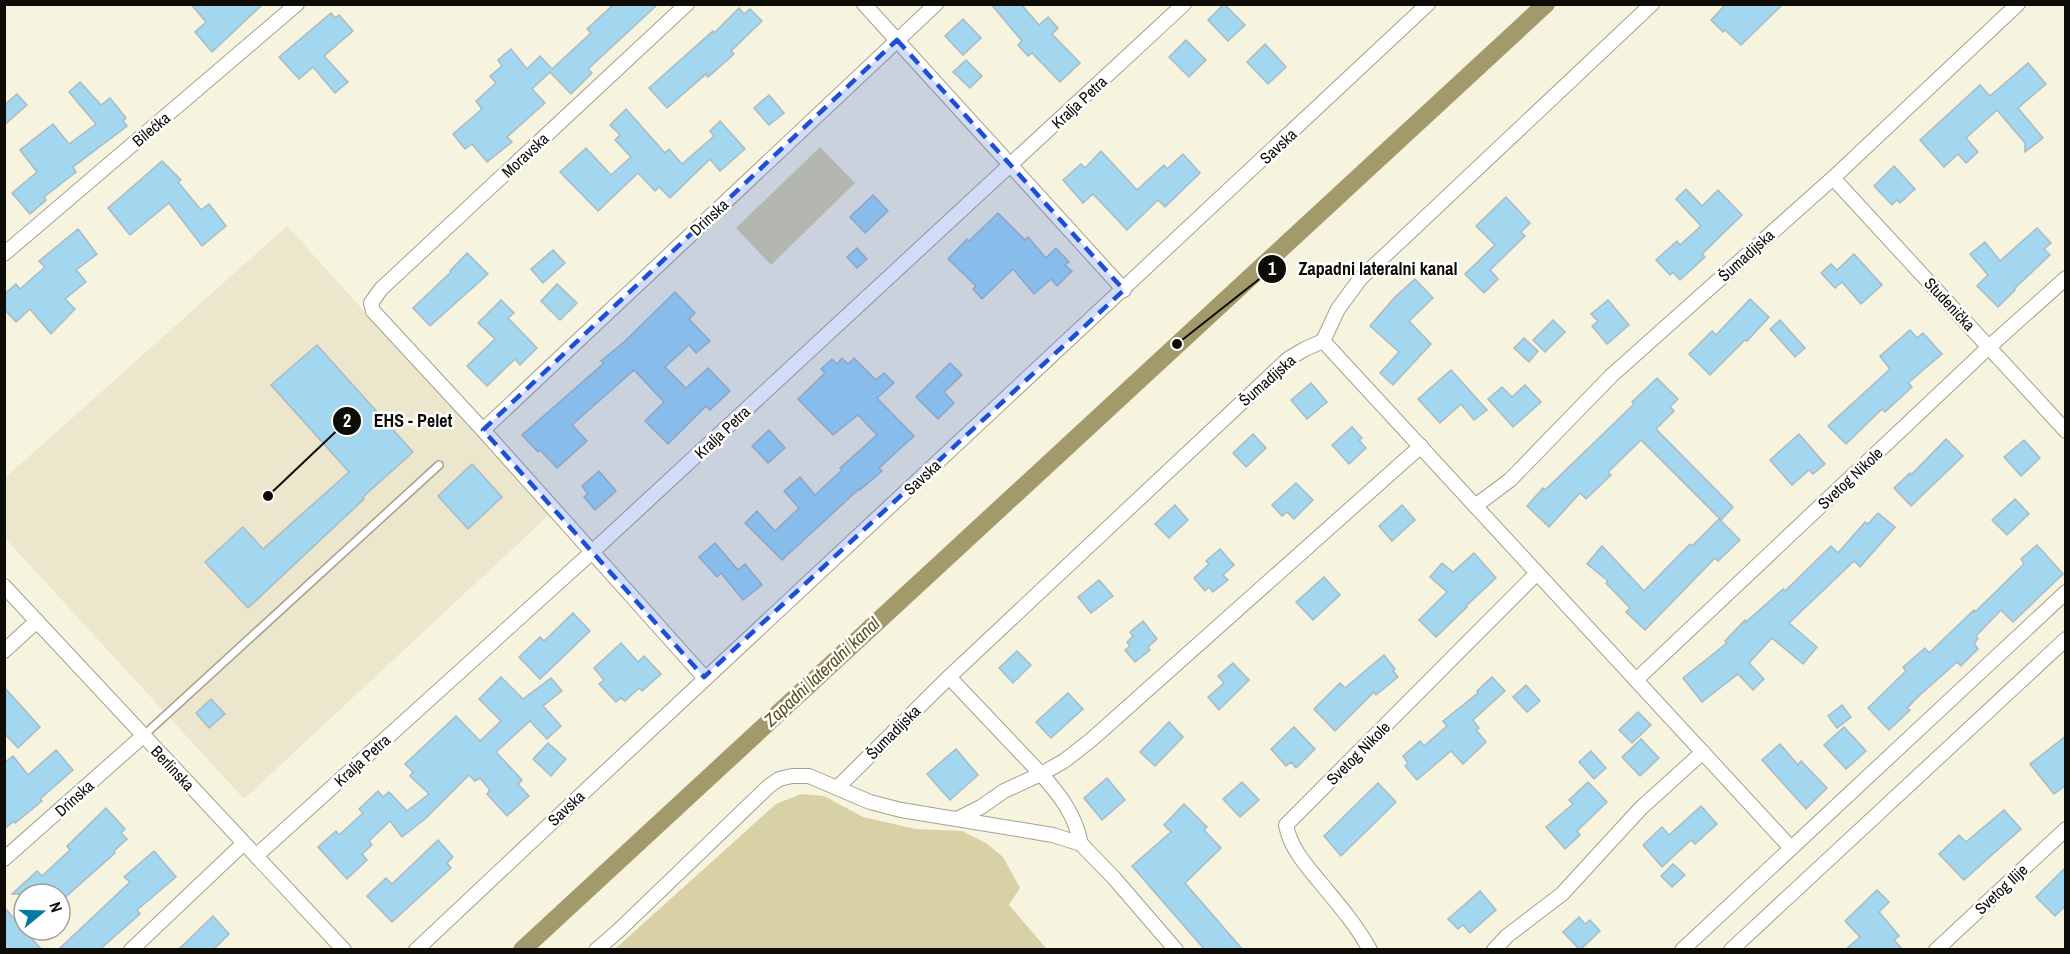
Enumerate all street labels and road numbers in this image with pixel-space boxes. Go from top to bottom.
street label: Kralja Petra [1046,70,1112,133]
street label: Bilećka [127,106,175,151]
street label: Savska [1255,123,1302,169]
street label: Moravska [497,127,554,182]
street label: Drinska [685,193,734,240]
street label: Šumadijska [1713,223,1779,286]
street label: Studenička [1920,272,1981,336]
street label: Šumadijska [1234,349,1301,411]
street label: Kralja Petra [689,400,755,463]
street label: Svetog Nikole [1813,442,1887,514]
street label: Savska [899,454,946,500]
street label: Šumadijska [861,699,926,764]
street label: Svetog Nikole [1321,716,1395,790]
street label: Kralja Petra [329,728,395,791]
street label: Berlinska [146,740,200,796]
street label: Drinska [50,774,99,821]
street label: Savska [543,785,590,831]
street label: Svetog Ilije [1970,859,2032,919]

